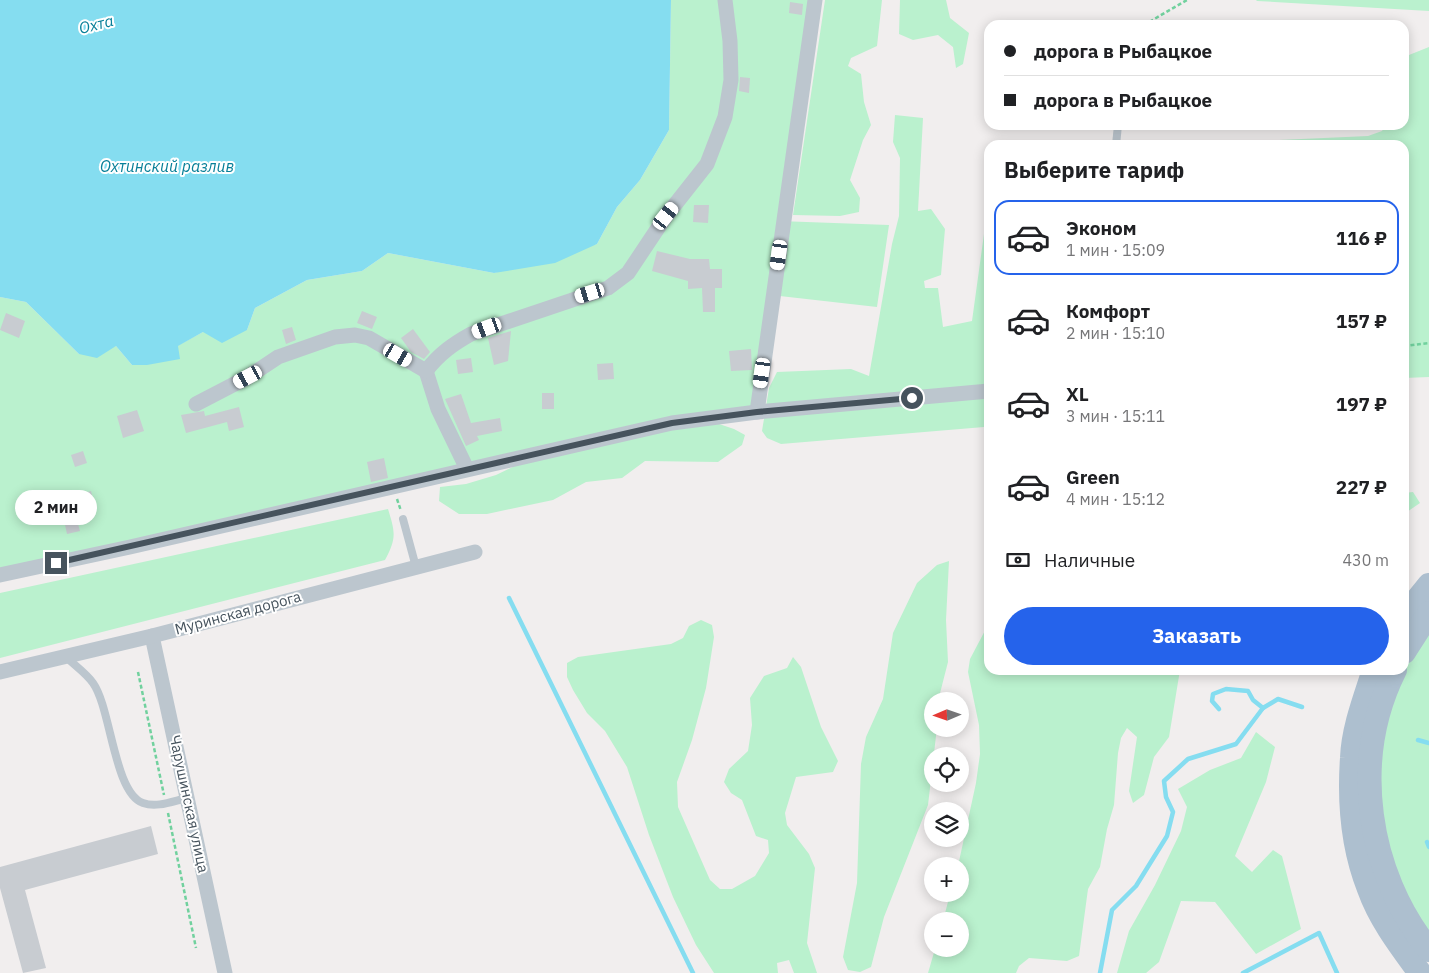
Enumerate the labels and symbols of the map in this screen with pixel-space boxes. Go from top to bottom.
water label: Охта [77,10,115,38]
water label: Охтинский разлив [100,156,234,176]
car [650,200,681,232]
car [769,239,788,271]
car [573,281,606,305]
car [470,316,503,340]
car [381,341,414,369]
car [752,357,771,389]
car [231,363,264,391]
route start [901,387,923,409]
callout: 2 мин [15,490,97,526]
route end [45,552,67,574]
street label: Муринская дорога [173,587,303,639]
north arrow [924,692,969,738]
street label: Чарушинская улица [166,733,213,874]

